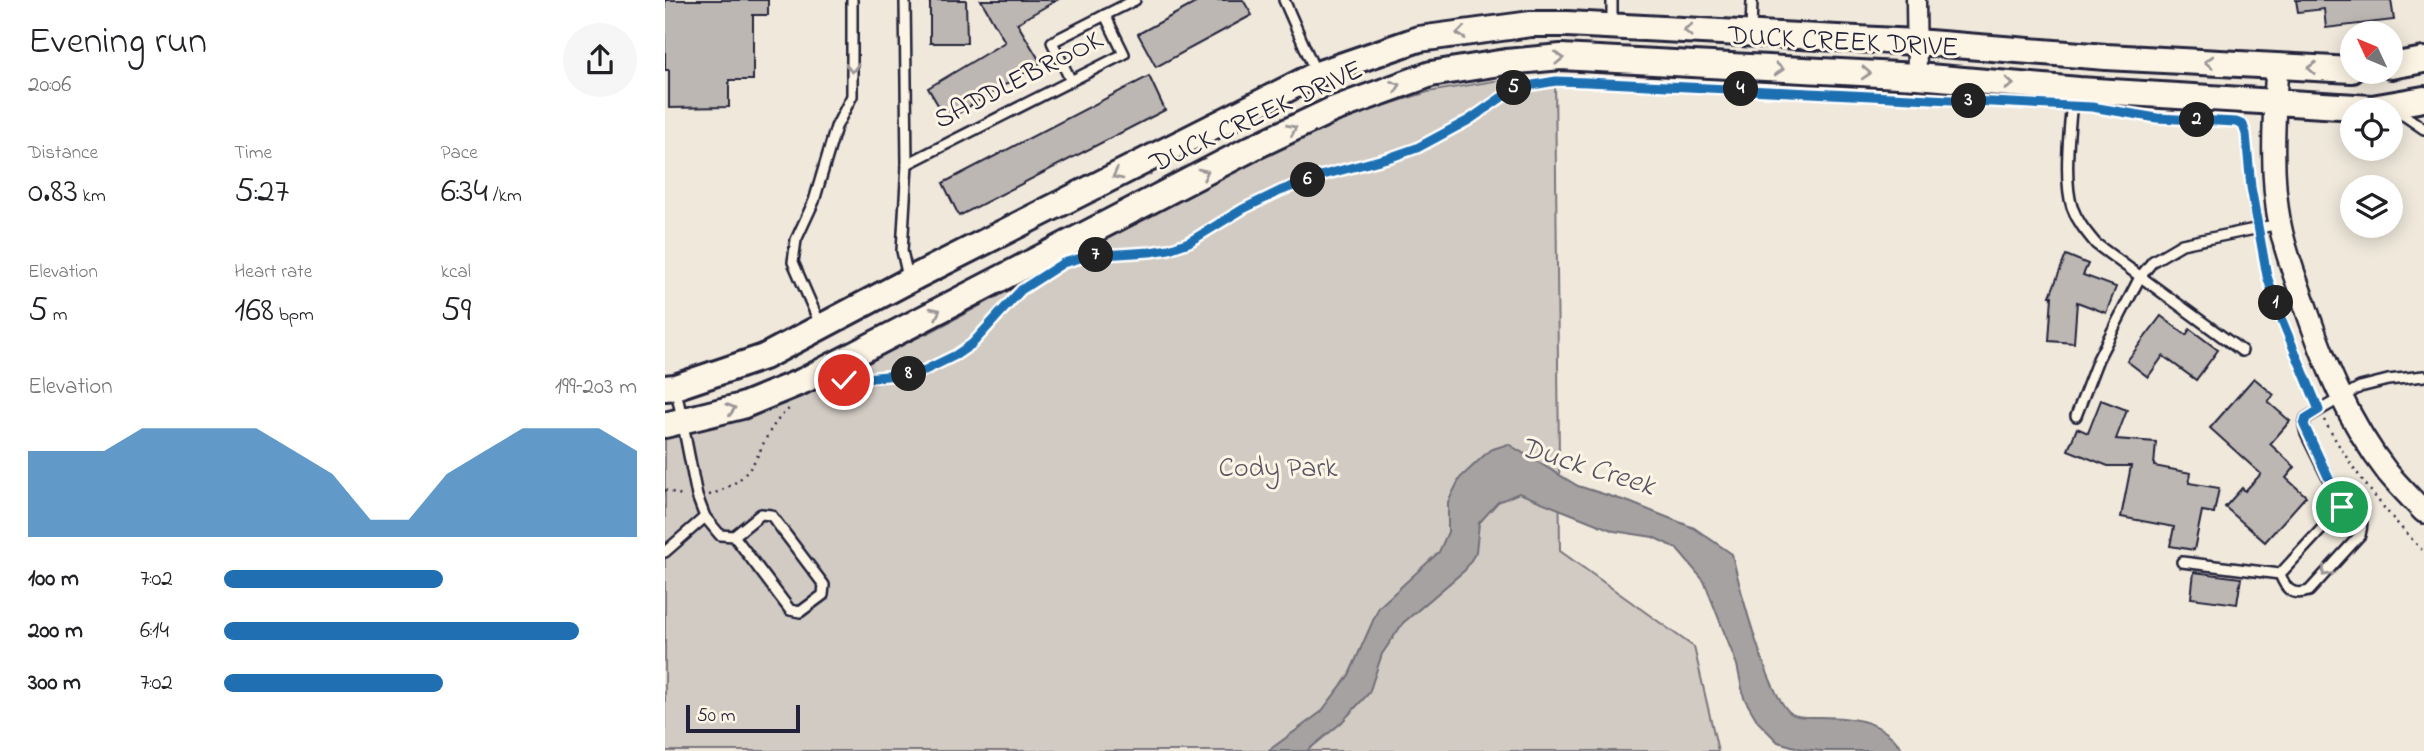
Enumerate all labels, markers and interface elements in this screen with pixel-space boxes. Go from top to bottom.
text: Evening run [28,15,207,71]
street label: DUCK CREEK DRIVE [1726,16,1959,70]
street label: SADDLEBROOK [927,21,1111,141]
north arrow [2340,21,2403,84]
map controls [2340,21,2403,238]
button: share [563,23,637,97]
one-way arrow [1682,23,1693,38]
one-way arrow [1456,25,1467,40]
one-way arrow [1554,50,1565,66]
street label: DUCK CREEK DRIVE [1143,51,1370,186]
one-way arrow [2203,55,2214,70]
one-way arrow [1774,61,1785,76]
one-way arrow [2307,61,2318,76]
one-way arrow [844,63,860,74]
one-way arrow [1861,66,1872,81]
text: 20:06 [28,69,71,102]
pin: 5 [1497,70,1531,106]
pin: 4 [1723,72,1759,106]
text: 5 [1508,74,1519,101]
text: 4 [1737,75,1744,102]
one-way arrow [2004,76,2015,91]
one-way arrow [1390,81,1402,95]
pin: 3 [1951,84,1987,119]
text: 3 [1965,87,1972,114]
button: locate [2340,98,2403,161]
pin: 2 [2179,102,2215,138]
text: 2 [2192,106,2201,133]
one-way arrow [1285,123,1297,137]
text: Distance [28,140,98,167]
text: Time [234,140,272,167]
text: Pace [441,140,478,167]
pin: 6 [1291,162,1325,198]
text: 6 [1303,166,1312,193]
text: 0.83 [28,167,78,218]
text: 5:27 [234,167,289,218]
text: 6:34 [441,167,488,218]
one-way arrow [1112,167,1124,181]
one-way arrow [1197,168,1209,182]
button: layers [2340,175,2403,238]
text: km [78,183,106,210]
text: /km [488,183,522,210]
pin: 7 [1079,238,1113,272]
text: 7 [1092,241,1099,268]
text: Elevation [28,259,98,286]
text: Heart rate [234,259,312,286]
text: kcal [441,259,471,286]
text: 5 [28,286,48,337]
text: 168 [234,286,274,337]
text: 59 [441,286,471,337]
pin: 1 [2259,286,2293,320]
text: 1 [2272,289,2279,316]
text: m [48,302,68,329]
text: bpm [274,302,314,329]
one-way arrow [929,306,942,320]
pin [814,350,874,410]
pin: 8 [891,356,927,392]
text: 8 [905,360,912,387]
icon: check [825,361,863,399]
text: Elevation [28,371,113,404]
text: 199–203 m [555,371,637,404]
one-way arrow [725,403,737,417]
water label: Duck Creek [1514,427,1662,510]
park label: Cody Park [1219,449,1338,490]
pin [2312,477,2372,537]
icon: arrive [2323,488,2361,526]
text: 100 m [28,563,79,596]
text: 7:02 [140,563,173,596]
one-way arrow [2322,564,2335,577]
text: 200 m [28,615,83,648]
text: 6:14 [140,615,169,648]
text: 300 m [28,667,81,700]
text: 7:02 [140,667,173,700]
scale bar [686,702,800,734]
text: 50 m [697,703,736,730]

